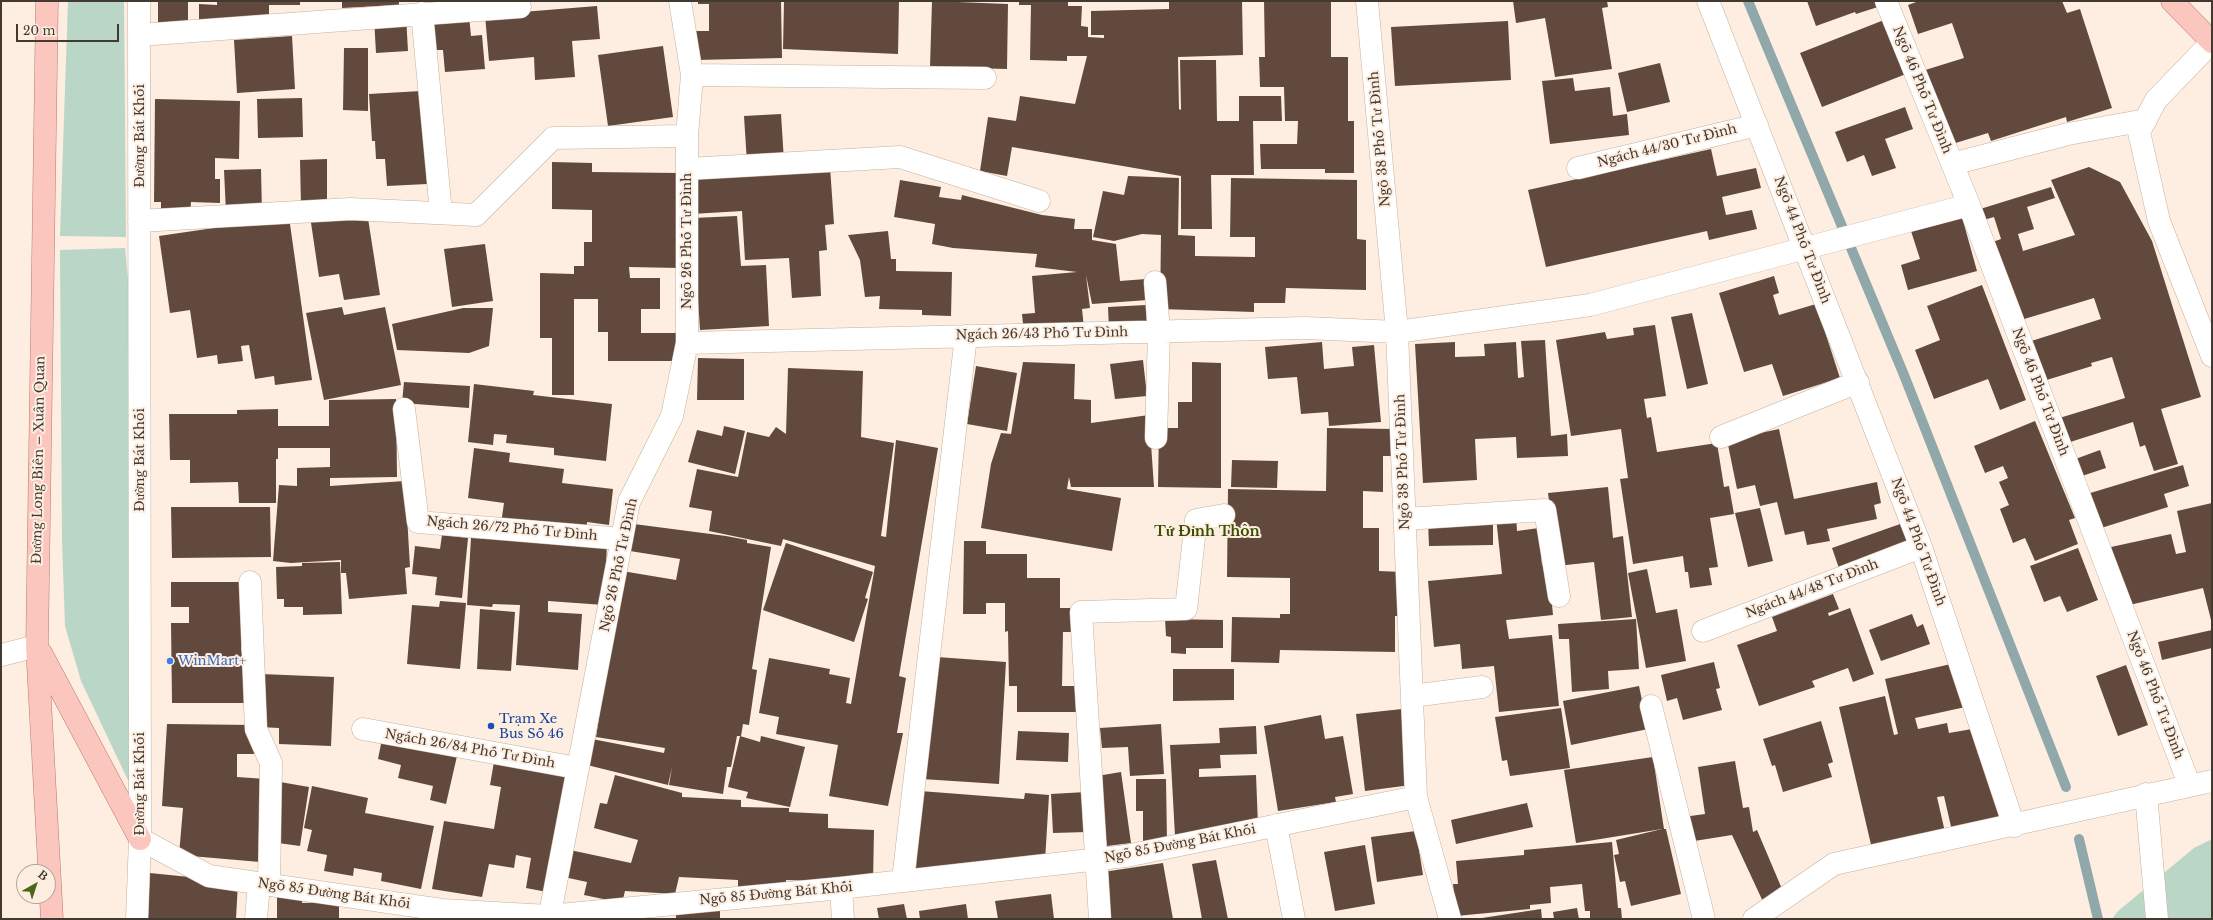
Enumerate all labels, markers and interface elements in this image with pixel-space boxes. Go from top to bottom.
scale bar [18,16,121,42]
text: 20 m [23,23,55,38]
street label: Ngõ 46 Phố Tư Đình [1889,24,1955,156]
street label: Ngõ 38 Phố Tư Đình [1366,71,1394,207]
street label: Đường Bát Khối [132,84,148,188]
street label: Ngách 44/30 Tư Đình [1596,121,1738,171]
street label: Ngõ 26 Phố Tư Đình [679,173,695,309]
street label: Ngõ 44 Phố Tư Đình [1770,174,1834,306]
street label: Ngách 26/43 Phố Tư Đình [956,325,1128,343]
street label: Ngõ 46 Phố Tư Đình [2008,326,2072,458]
street label: Đường Long Biên – Xuân Quan [29,356,49,564]
street label: Ngõ 38 Phố Tư Đình [1393,394,1413,530]
street label: Đường Bát Khối [132,408,148,512]
street label: Ngõ 44 Phố Tư Đình [1888,476,1948,608]
street label: Ngõ 26 Phố Tư Đình [597,497,641,633]
street label: Ngách 26/72 Phố Tư Đình [426,514,598,544]
district label: Tứ Đỉnh Thôn [1154,524,1260,540]
street label: Ngách 44/48 Tư Đình [1743,556,1881,622]
street label: Ngõ 46 Phố Tư Đình [2123,629,2187,761]
place label: WinMart+ [178,653,246,669]
marker: WinMart+ [165,656,175,666]
place label: Trạm Xe Bus Số 46 [499,711,564,742]
marker: Trạm Xe Bus Số 46 [486,721,496,731]
street label: Ngách 26/84 Phố Tư Đình [384,726,556,772]
street label: Đường Bát Khối [132,732,148,836]
street label: Ngõ 85 Đường Bát Khối [1103,822,1257,866]
north arrow [16,864,56,904]
text: B [35,867,51,884]
street label: Ngõ 85 Đường Bát Khối [257,876,411,912]
street label: Ngõ 85 Đường Bát Khối [699,880,853,908]

